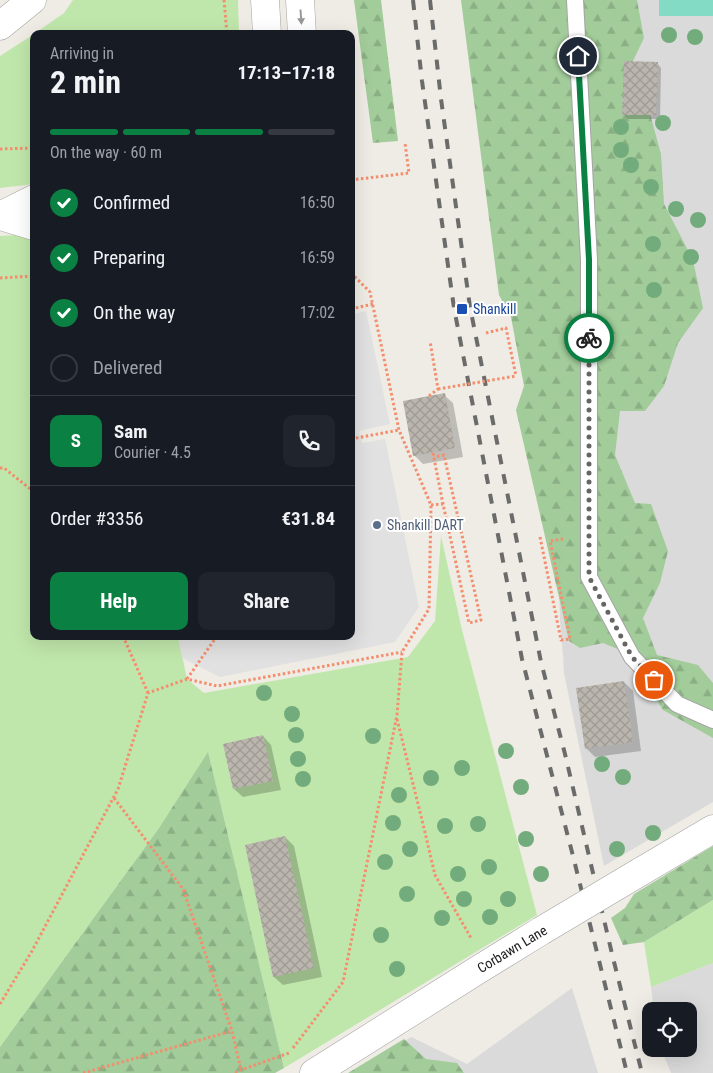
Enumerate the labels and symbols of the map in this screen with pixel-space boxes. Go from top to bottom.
one-way arrow [297,9,305,25]
pin [557,35,599,77]
place label: Shankill [473,301,516,317]
marker: Shankill [455,302,469,316]
courier [564,313,614,363]
place label: Shankill DART [387,517,464,533]
marker: Shankill DART [371,519,383,531]
pin [633,659,675,701]
street label: Corbawn Lane [474,922,550,976]

